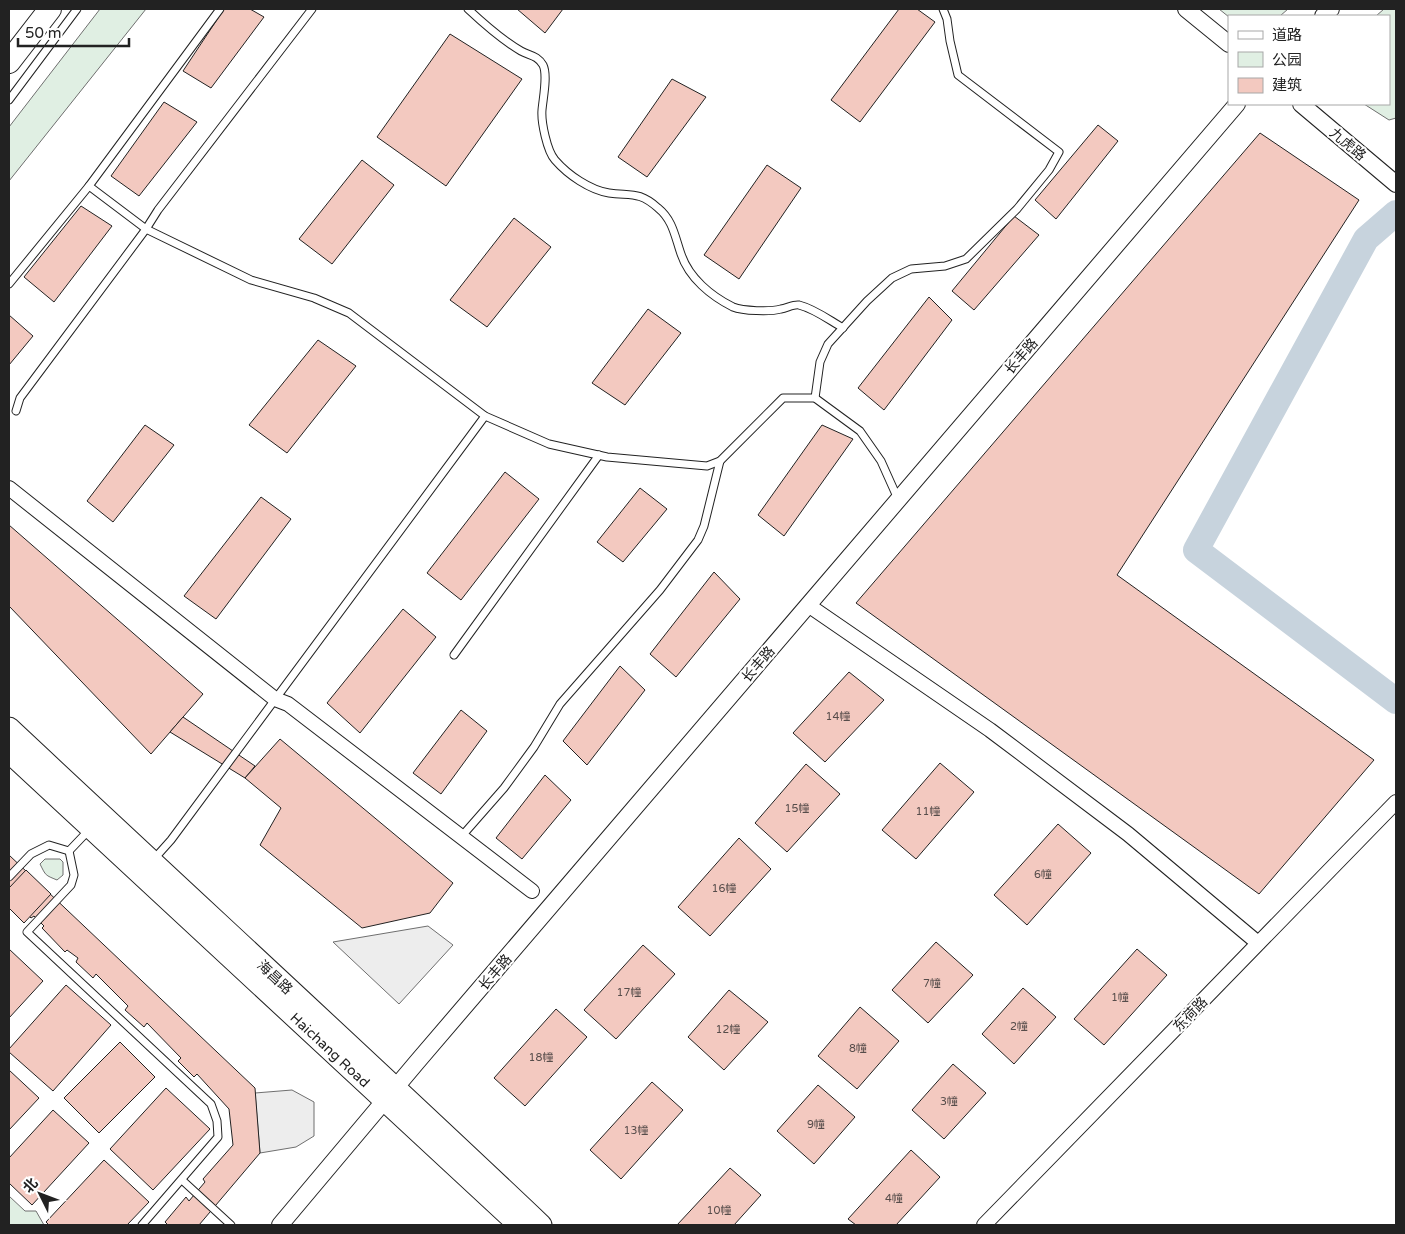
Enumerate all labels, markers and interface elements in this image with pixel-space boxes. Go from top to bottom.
scale bar [18,15,129,47]
legend [1228,15,1390,105]
text: 50 m [25,24,62,42]
text: 道路 [1272,26,1302,44]
text: 公园 [1272,51,1302,69]
text: 建筑 [1272,76,1302,94]
street label: 九虎路 [1326,124,1369,164]
street label: 长丰路 [1001,335,1042,378]
street label: 长丰路 [738,643,779,686]
house number: 14幢 [826,710,850,723]
house number: 15幢 [785,802,809,815]
house number: 11幢 [916,805,940,818]
house number: 6幢 [1034,868,1052,881]
house number: 16幢 [712,882,736,895]
street label: 长丰路 [475,951,516,994]
street label: 海昌路 [254,957,296,998]
house number: 7幢 [923,977,941,990]
house number: 17幢 [617,986,641,999]
house number: 1幢 [1111,991,1129,1004]
street label: 东荷路 [1170,993,1211,1035]
street label: Haichang Road [287,1009,373,1091]
house number: 2幢 [1010,1020,1028,1033]
house number: 12幢 [716,1023,740,1036]
house number: 8幢 [849,1042,867,1055]
house number: 18幢 [529,1051,553,1064]
house number: 3幢 [940,1095,958,1108]
house number: 9幢 [807,1118,825,1131]
house number: 13幢 [624,1124,648,1137]
north arrow [15,1169,65,1219]
text: 北 [20,1175,42,1197]
house number: 4幢 [885,1192,903,1205]
house number: 10幢 [707,1204,731,1217]

